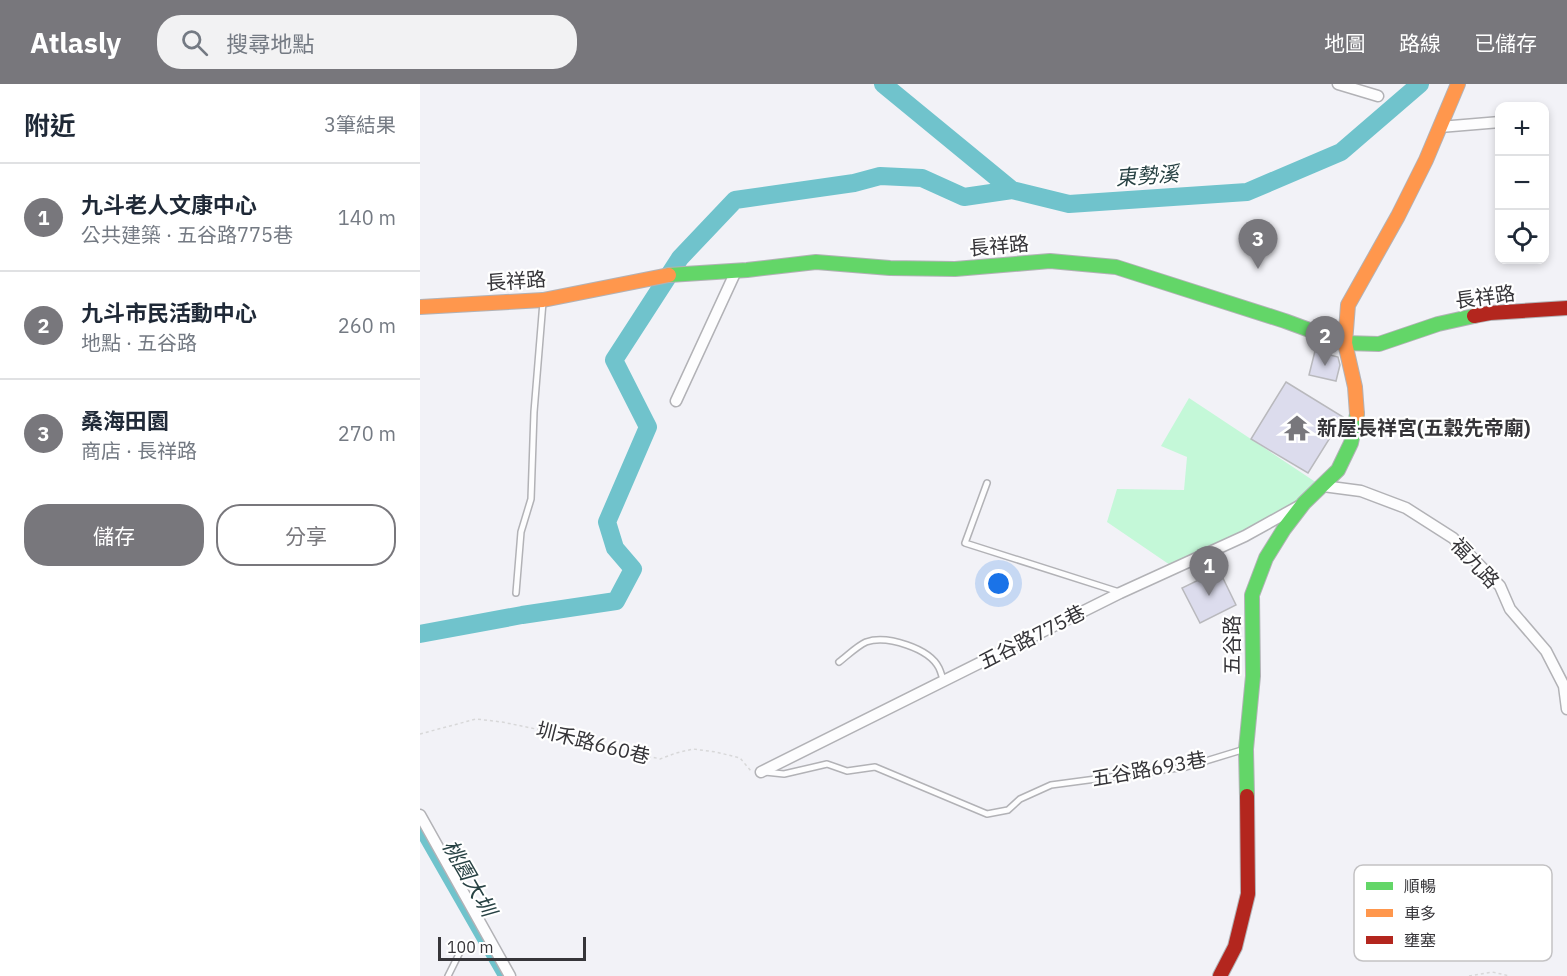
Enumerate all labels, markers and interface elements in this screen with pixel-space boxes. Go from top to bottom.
search box [157,15,577,69]
text: Atlasly [30,24,121,61]
icon: search [178,26,211,59]
text: 搜尋地點 [226,29,314,58]
text: 地圖 [1324,29,1366,57]
text: 路線 [1399,29,1441,57]
text: 已儲存 [1474,29,1537,57]
map controls [1495,102,1549,264]
button: + [1495,102,1549,156]
text: 附近 [24,108,76,142]
text: 3筆結果 [324,111,396,138]
button: − [1495,156,1549,210]
water label: 東勢溪 [1115,159,1182,191]
text: 九斗老人文康中心 [81,190,257,219]
text: 1 [38,204,50,231]
text: 140 m [338,204,396,231]
button: locate [1495,210,1549,264]
pin: 3 [1238,220,1278,269]
text: 公共建築 · 五谷路775巷 [81,221,293,248]
street label: 長祥路 [968,229,1030,262]
street label: 長祥路 [485,265,547,296]
street label: 長祥路 [1453,279,1517,314]
text: 九斗市民活動中心 [81,298,257,327]
text: 2 [38,312,50,339]
text: 260 m [338,312,396,339]
pin: 2 [1306,316,1344,366]
text: 地點 · 五谷路 [81,329,197,356]
text: 桑海田園 [81,406,169,435]
temple icon: 新屋長祥宮(五穀先帝廟) [1282,413,1312,443]
place label: 新屋長祥宮(五穀先帝廟) [1317,414,1531,441]
text: 3 [38,420,50,447]
text: 270 m [338,420,396,447]
text: 商店 · 長祥路 [81,437,197,464]
button: 儲存 [24,504,204,566]
button: 分享 [216,504,396,566]
street label: 福九路 [1445,532,1506,594]
pin: 1 [1190,546,1228,596]
your location [984,569,1013,598]
street label: 五谷路775巷 [974,598,1090,675]
street label: 五谷路 [1218,615,1245,675]
street label: 圳禾路660巷 [534,715,653,770]
street label: 五谷路693巷 [1089,745,1208,792]
water label: 桃園大圳 [437,834,504,923]
legend [1354,865,1552,961]
text: 順暢 [1404,876,1436,896]
text: 車多 [1404,903,1436,923]
text: 壅塞 [1404,930,1436,950]
scale bar [438,934,586,962]
text: 100 m [447,937,494,957]

